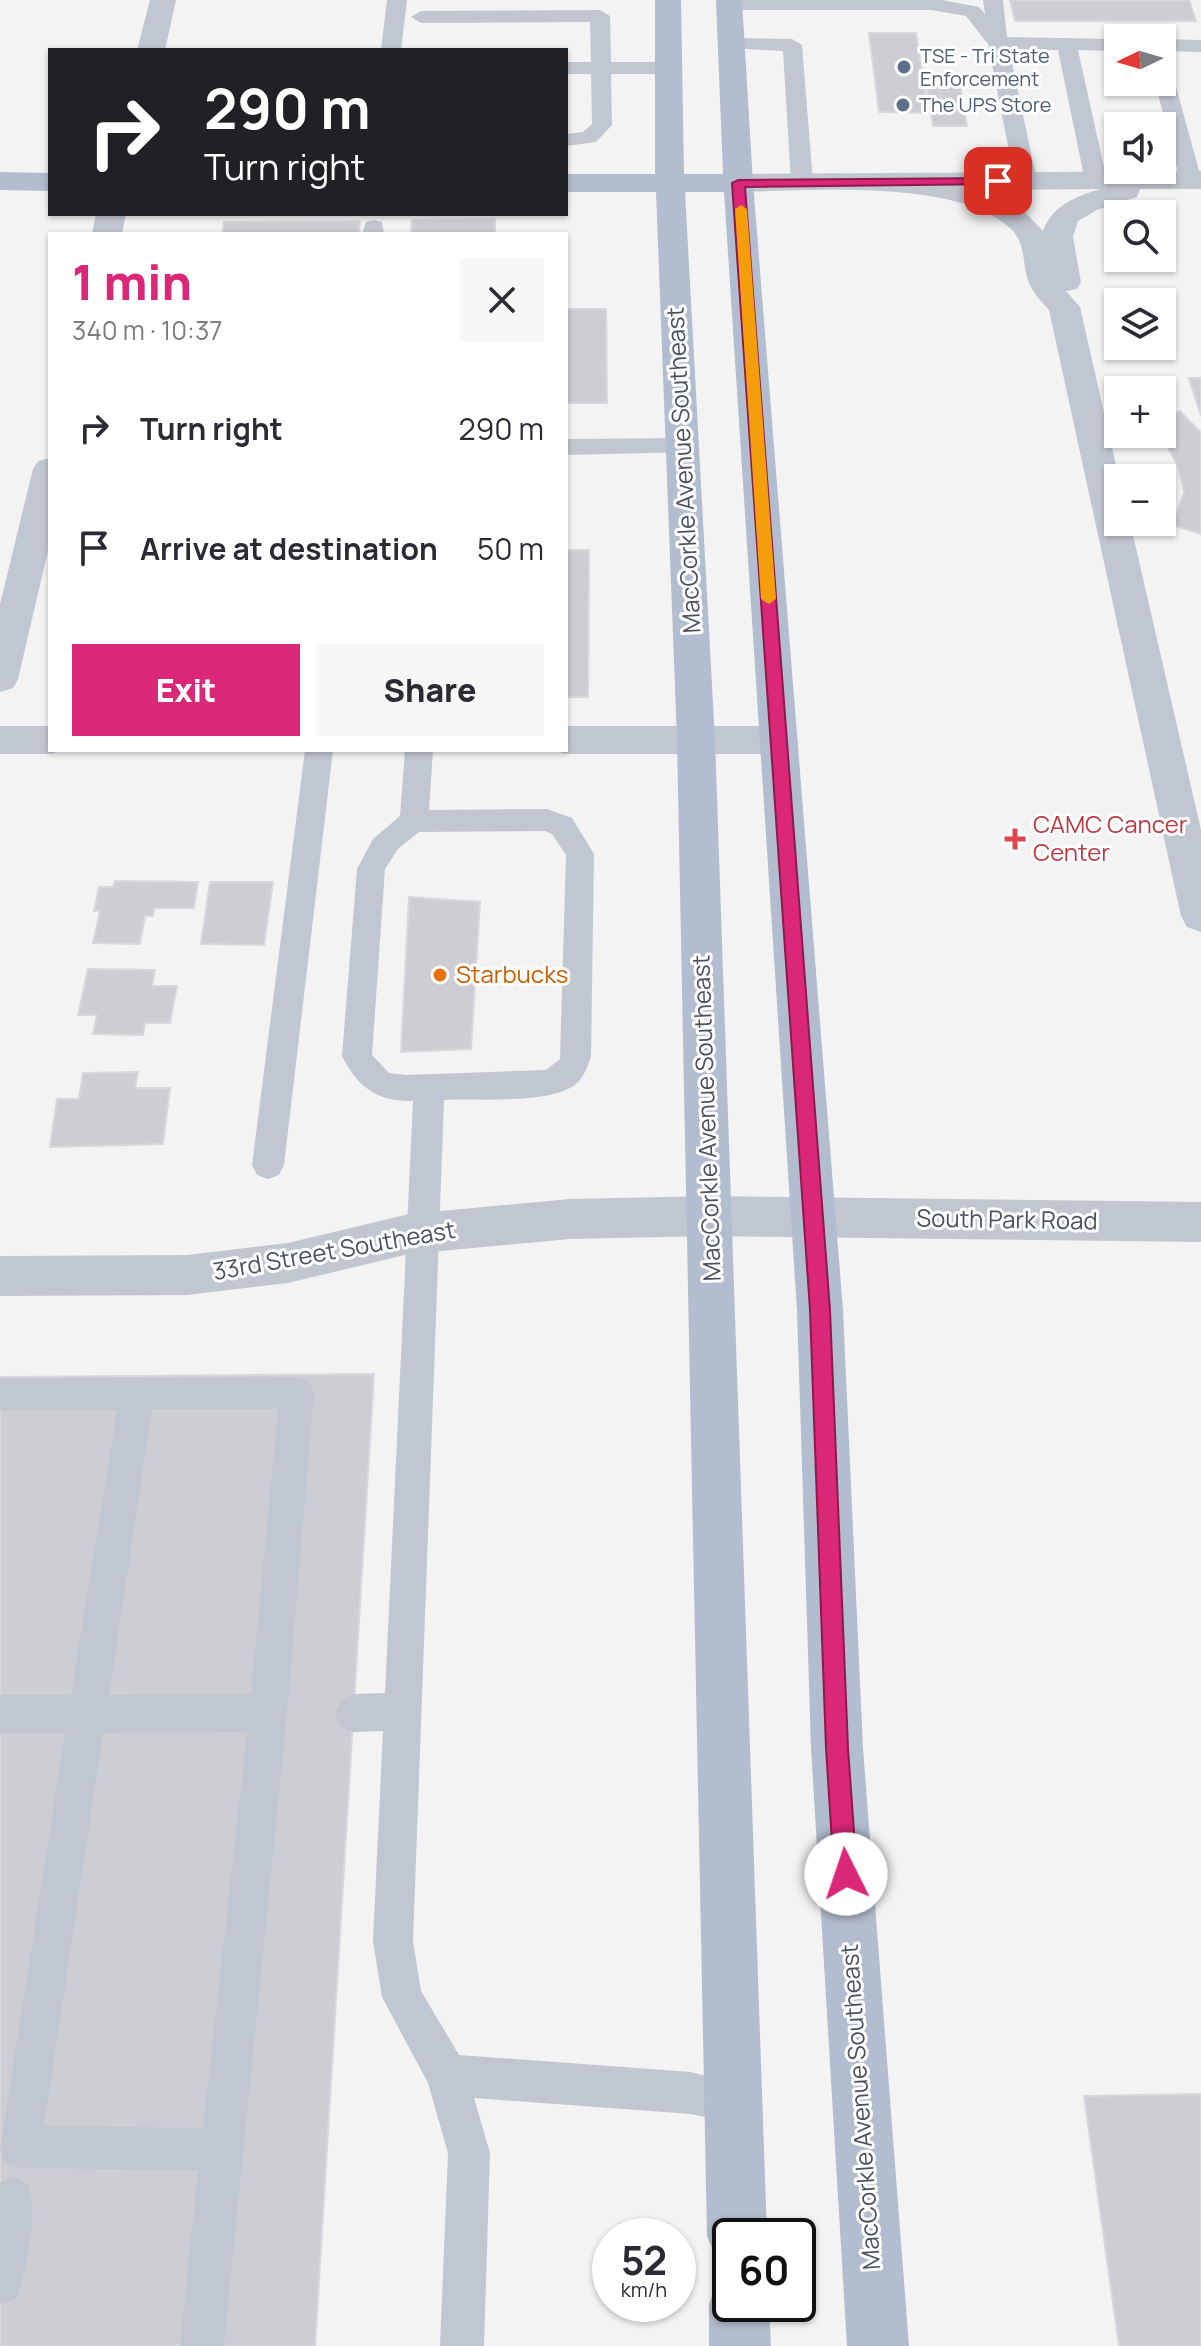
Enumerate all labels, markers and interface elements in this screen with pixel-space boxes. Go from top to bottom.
north arrow [1104,24,1176,96]
map controls [1104,24,1176,536]
place label: TSE - Tri State Enforcement [920,42,1050,92]
marker: TSE - Tri State Enforcement [895,58,913,76]
text: 290 m [204,69,371,146]
icon: right [72,80,176,184]
place label: The UPS Store [919,91,1051,118]
marker: The UPS Store [894,96,912,114]
button: sound [1104,112,1176,184]
text: Turn right [204,142,365,191]
pin [964,147,1032,215]
icon: arrive [976,159,1020,203]
button: search [1104,200,1176,272]
text: 1 min [72,249,192,314]
button: close [460,258,544,342]
button: layers [1104,288,1176,360]
street label: MacCorkle Avenue Southeast [657,306,708,634]
text: 340 m · 10:37 [72,312,222,348]
button: + [1104,376,1176,448]
icon: right [72,406,116,450]
text: Turn right [140,408,283,449]
text: 290 m [459,408,544,449]
button: − [1104,464,1176,536]
icon: arrive [72,526,116,570]
text: Arrive at destination [140,528,438,569]
text: 50 m [477,528,544,569]
button: Exit [72,644,300,736]
button: Share [316,644,544,736]
place label: CAMC Cancer Center [1033,807,1188,868]
marker: CAMC Cancer Center [1004,828,1026,850]
street label: MacCorkle Avenue Southeast [683,954,728,1282]
place label: Starbucks [456,957,568,990]
marker: Starbucks [431,966,449,984]
street label: South Park Road [916,1200,1098,1237]
street label: 33rd Street Southeast [210,1212,458,1287]
position arrow [804,1832,888,1916]
street label: MacCorkle Avenue Southeast [832,1943,887,2271]
speed limit sign: 60 [712,2218,816,2322]
text: 52 [621,2232,667,2287]
text: km/h [621,2276,667,2303]

